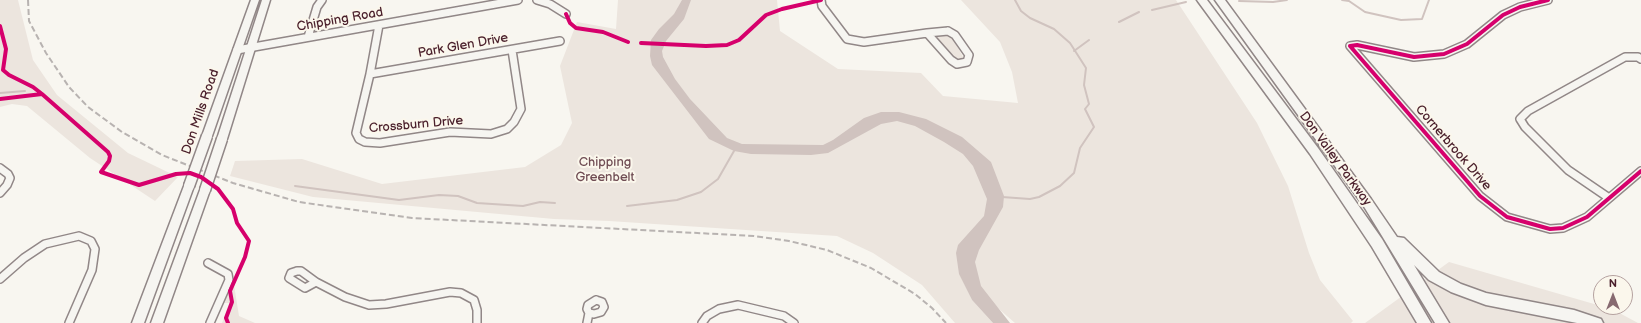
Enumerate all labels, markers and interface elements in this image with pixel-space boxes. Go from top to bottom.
street label: Chipping Road [296,5,384,35]
street label: Park Glen Drive [417,30,509,62]
street label: Don Mills Road [179,67,223,157]
street label: Cornerbrook Drive [1412,102,1494,194]
street label: Don Valley Parkway [1296,109,1374,209]
street label: Crossburn Drive [368,113,464,137]
park label: Chipping Greenbelt [576,155,634,186]
north arrow [1593,275,1633,315]
text: N [1609,277,1617,290]

